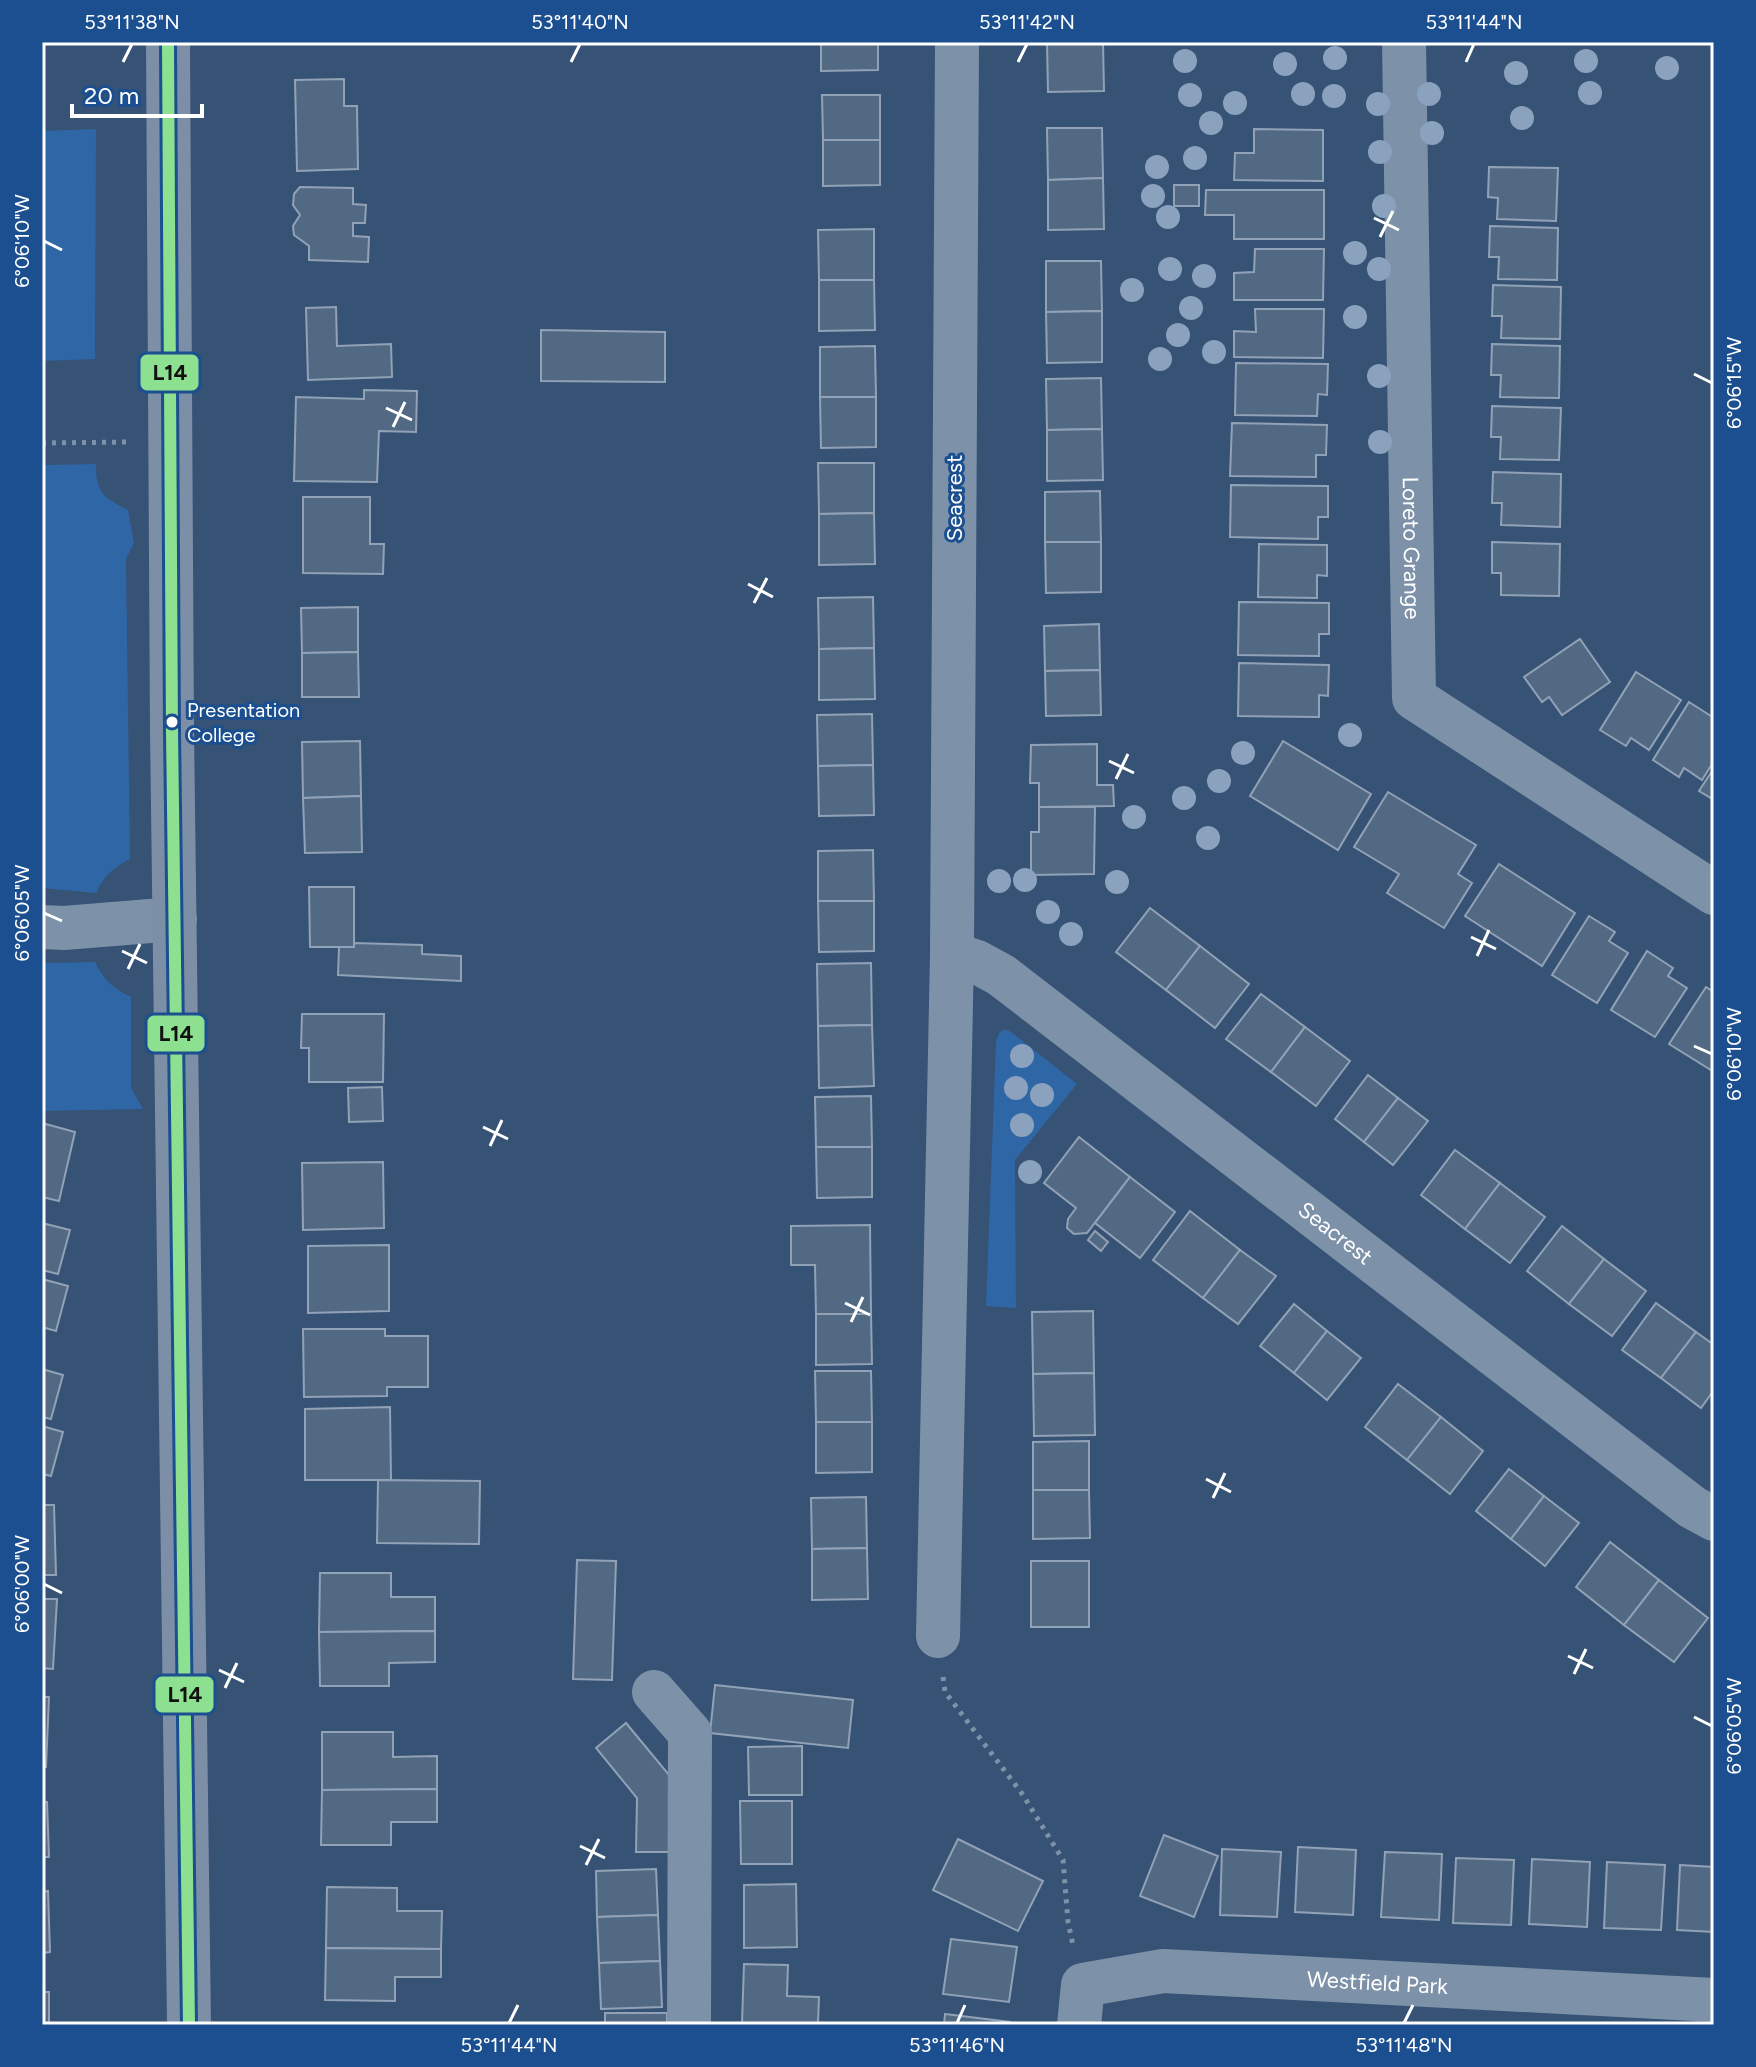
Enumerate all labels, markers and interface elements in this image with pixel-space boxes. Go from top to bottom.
text: 53°11'38"N [84,10,180,34]
text: 53°11'40"N [531,10,629,34]
text: 53°11'42"N [979,10,1075,34]
text: 53°11'44"N [1426,10,1523,34]
scale bar [72,68,202,118]
text: 20 m [84,81,139,110]
text: 6°06'10"W [10,194,34,288]
text: 6°06'15"W [1722,337,1746,429]
line badge: L14 [139,353,200,392]
text: L14 [152,359,188,386]
street label: Seacrest [941,455,968,541]
street label: Loreto Grange [1397,476,1426,620]
place label: Presentation College [187,698,300,747]
marker: Presentation College [164,714,180,730]
text: 6°06'05"W [10,865,34,961]
text: 6°06'10"W [1722,1007,1746,1101]
line badge: L14 [146,1014,206,1053]
text: L14 [158,1020,194,1047]
street label: Seacrest [1293,1196,1378,1270]
text: 6°06'00"W [10,1535,34,1633]
line badge: L14 [154,1675,215,1714]
text: 6°06'05"W [1722,1678,1746,1774]
text: L14 [167,1681,203,1708]
street label: Westfield Park [1306,1965,1449,1999]
text: 53°11'44"N [461,2033,558,2057]
text: 53°11'46"N [909,2033,1005,2057]
text: 53°11'48"N [1356,2033,1452,2057]

